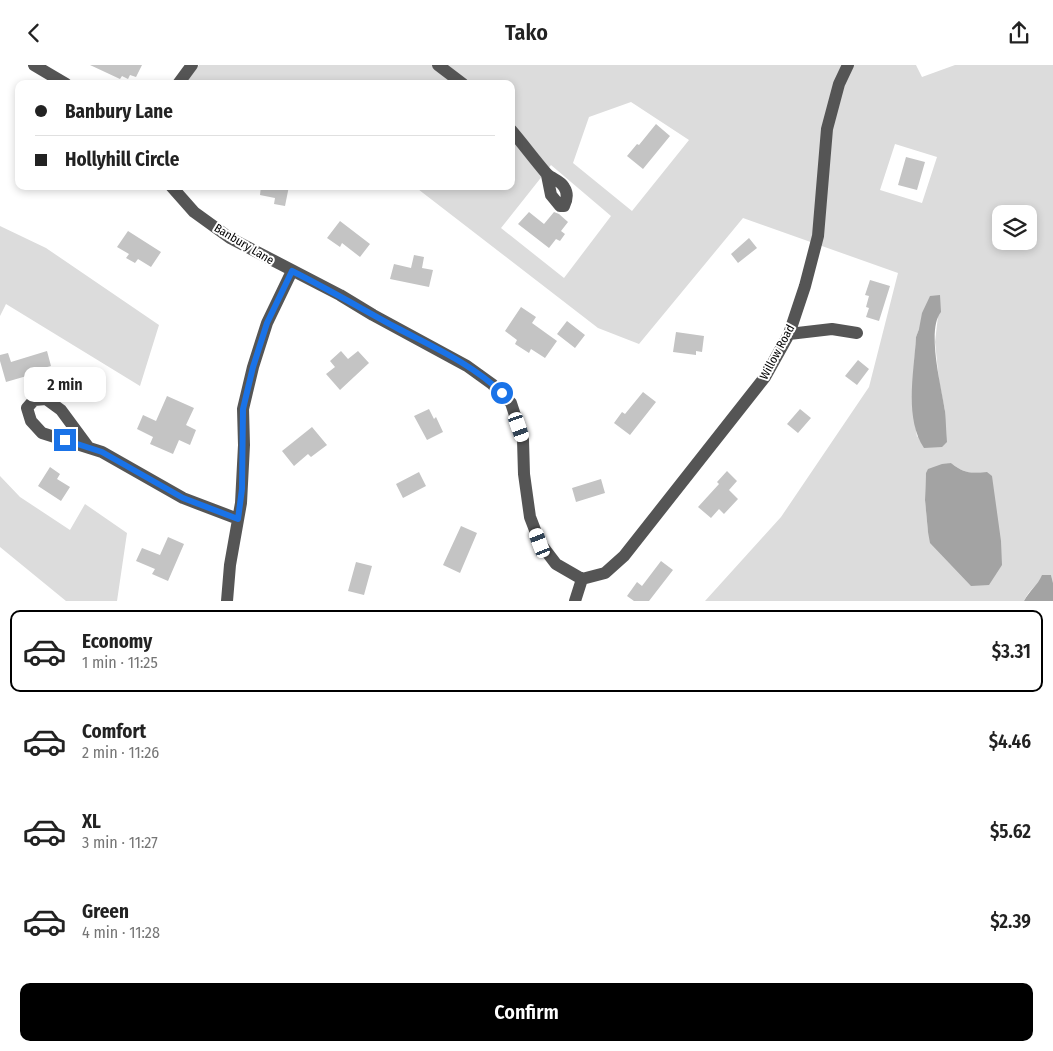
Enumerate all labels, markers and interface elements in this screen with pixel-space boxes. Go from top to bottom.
icon: back [20,19,48,47]
text: Tako [505,19,548,46]
icon: share [1005,19,1033,47]
text: Banbury Lane [65,100,173,123]
text: Hollyhill Circle [65,148,179,171]
map controls [992,205,1037,250]
button: layers [992,205,1037,250]
street label: Banbury Lane [212,221,276,267]
street label: Willow Road [757,322,797,382]
callout: 2 min [24,367,106,403]
text: 2 min [47,375,83,394]
route start [491,382,513,404]
car [507,410,530,444]
route end [54,429,76,451]
car [527,526,552,560]
icon: car [22,629,67,674]
text: Economy [82,630,152,653]
text: $3.31 [992,640,1031,663]
text: 1 min · 11:25 [82,653,158,672]
icon: car [22,719,67,764]
text: Comfort [82,720,146,743]
text: $4.46 [989,730,1031,753]
text: 2 min · 11:26 [82,743,159,762]
icon: car [22,809,67,854]
text: XL [82,810,101,833]
text: $5.62 [990,820,1031,843]
text: 3 min · 11:27 [82,833,158,852]
icon: car [22,899,67,944]
text: Green [82,900,129,923]
text: $2.39 [990,910,1031,933]
text: 4 min · 11:28 [82,923,160,942]
button: Confirm [20,983,1033,1041]

